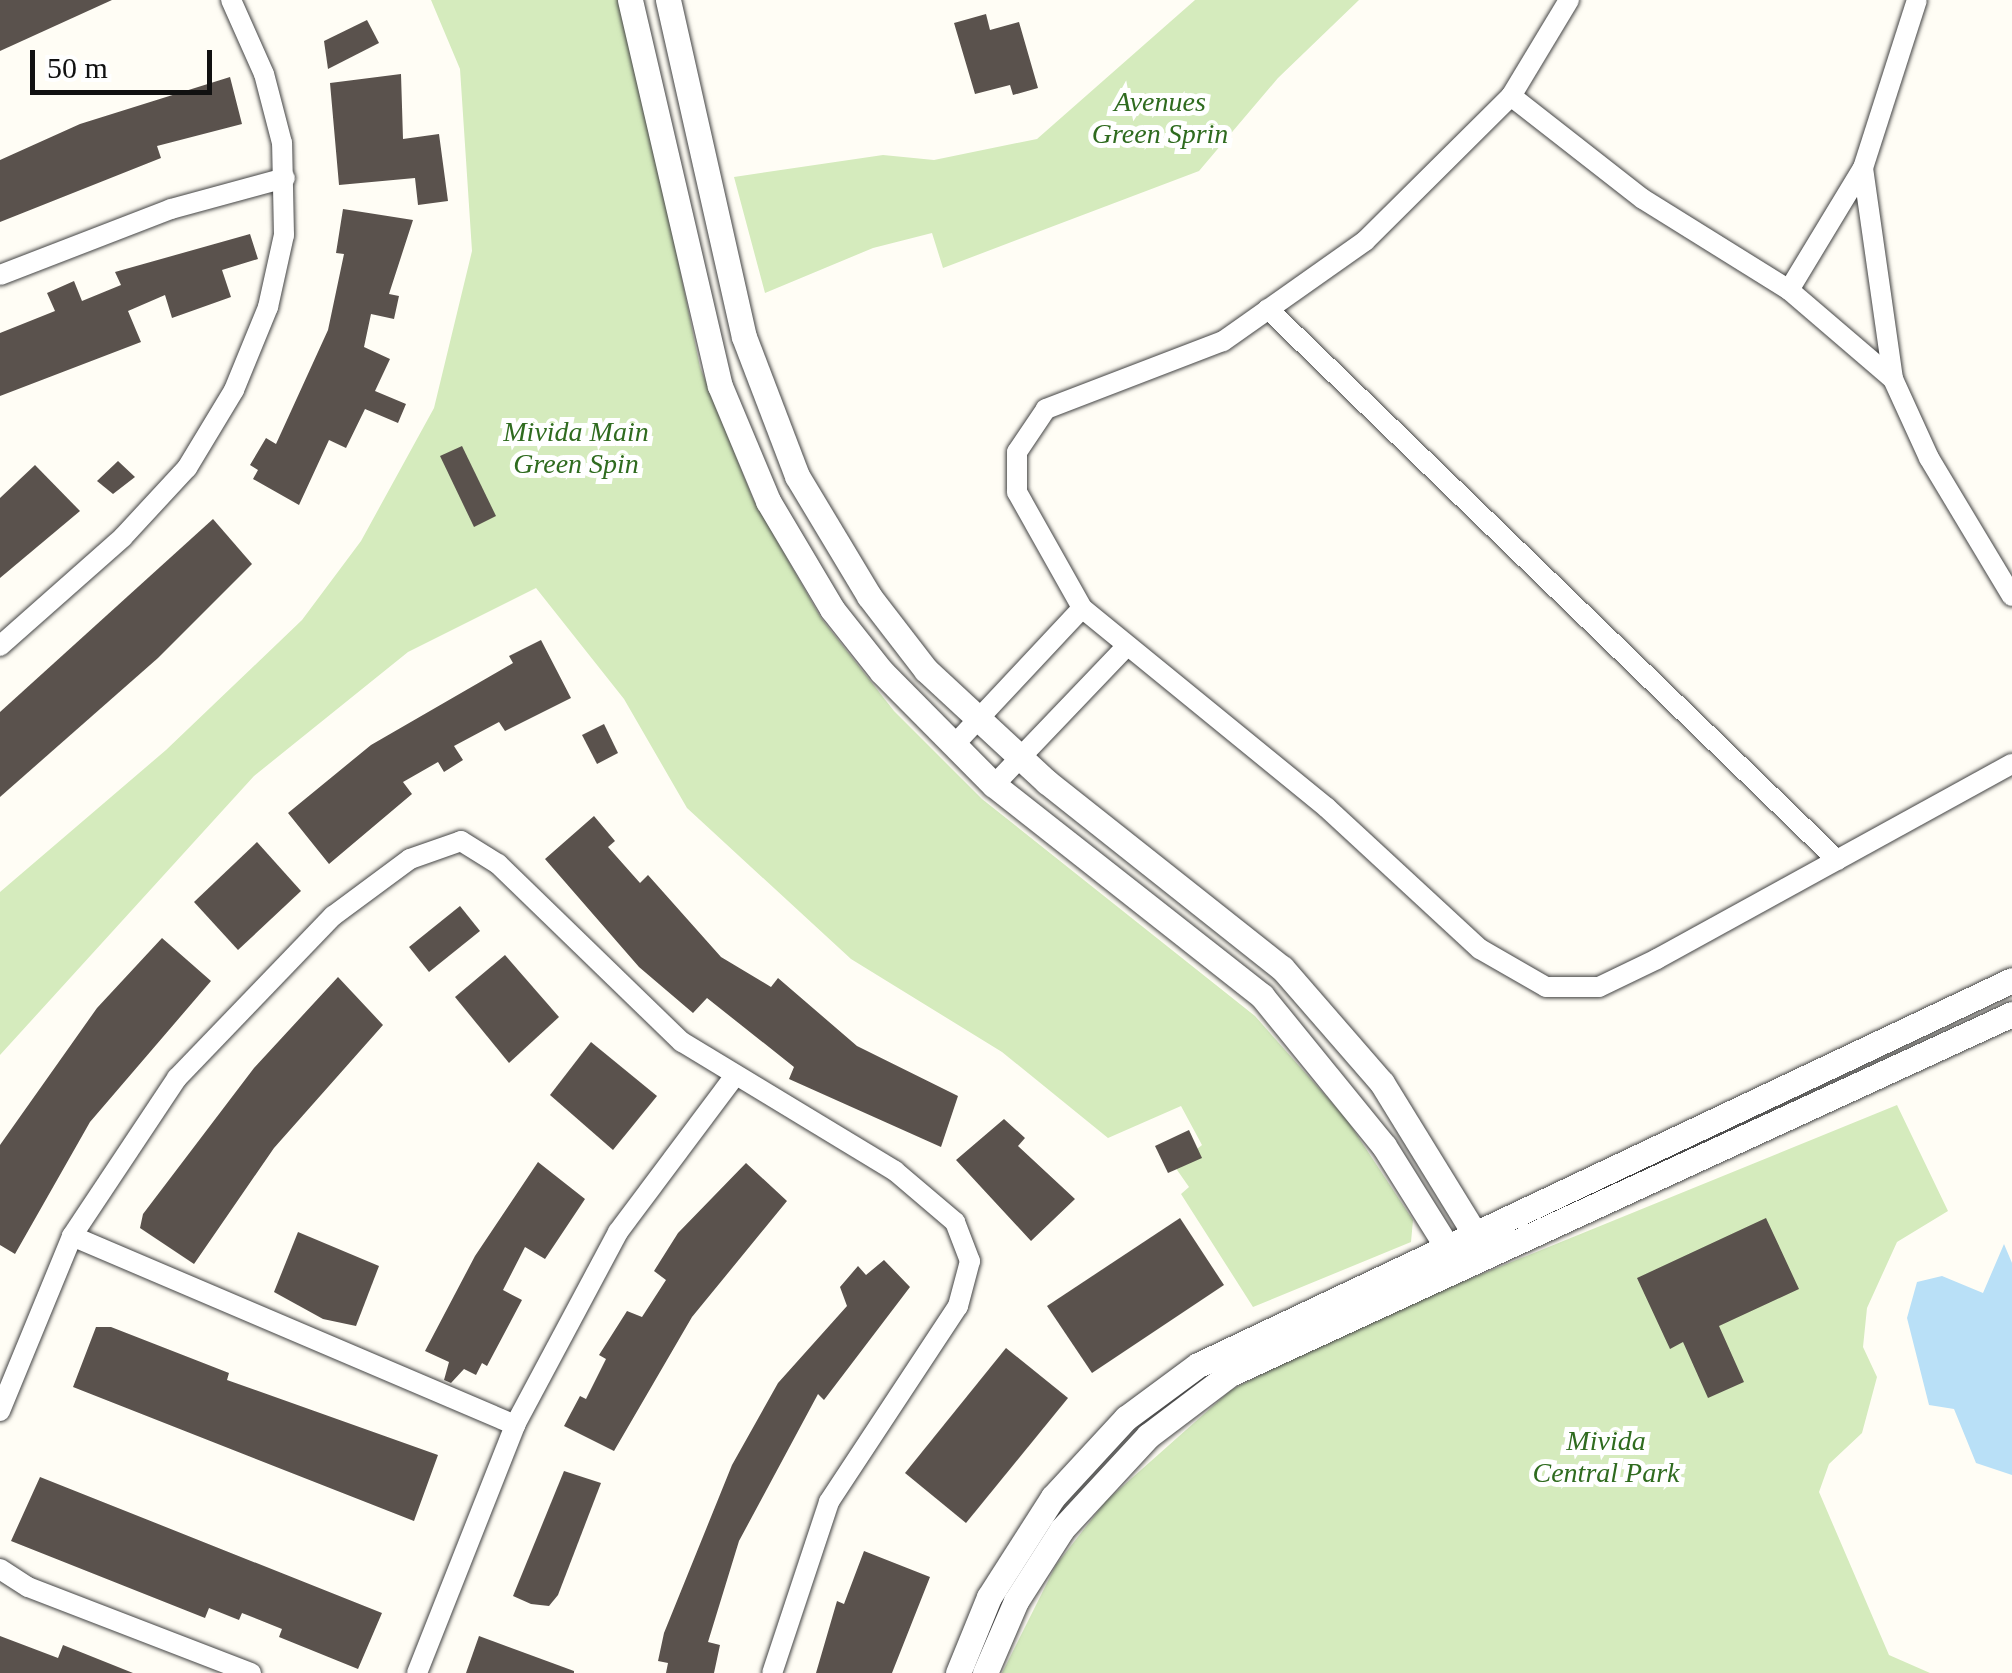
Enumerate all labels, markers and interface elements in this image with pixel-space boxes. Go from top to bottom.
scale bar [35,30,218,92]
text: 50 m [47,51,108,84]
park label: Avenues Green Sprin [1092,85,1228,151]
park label: Mivida Main Green Spin [503,415,649,481]
park label: Mivida Central Park [1533,1424,1679,1490]

